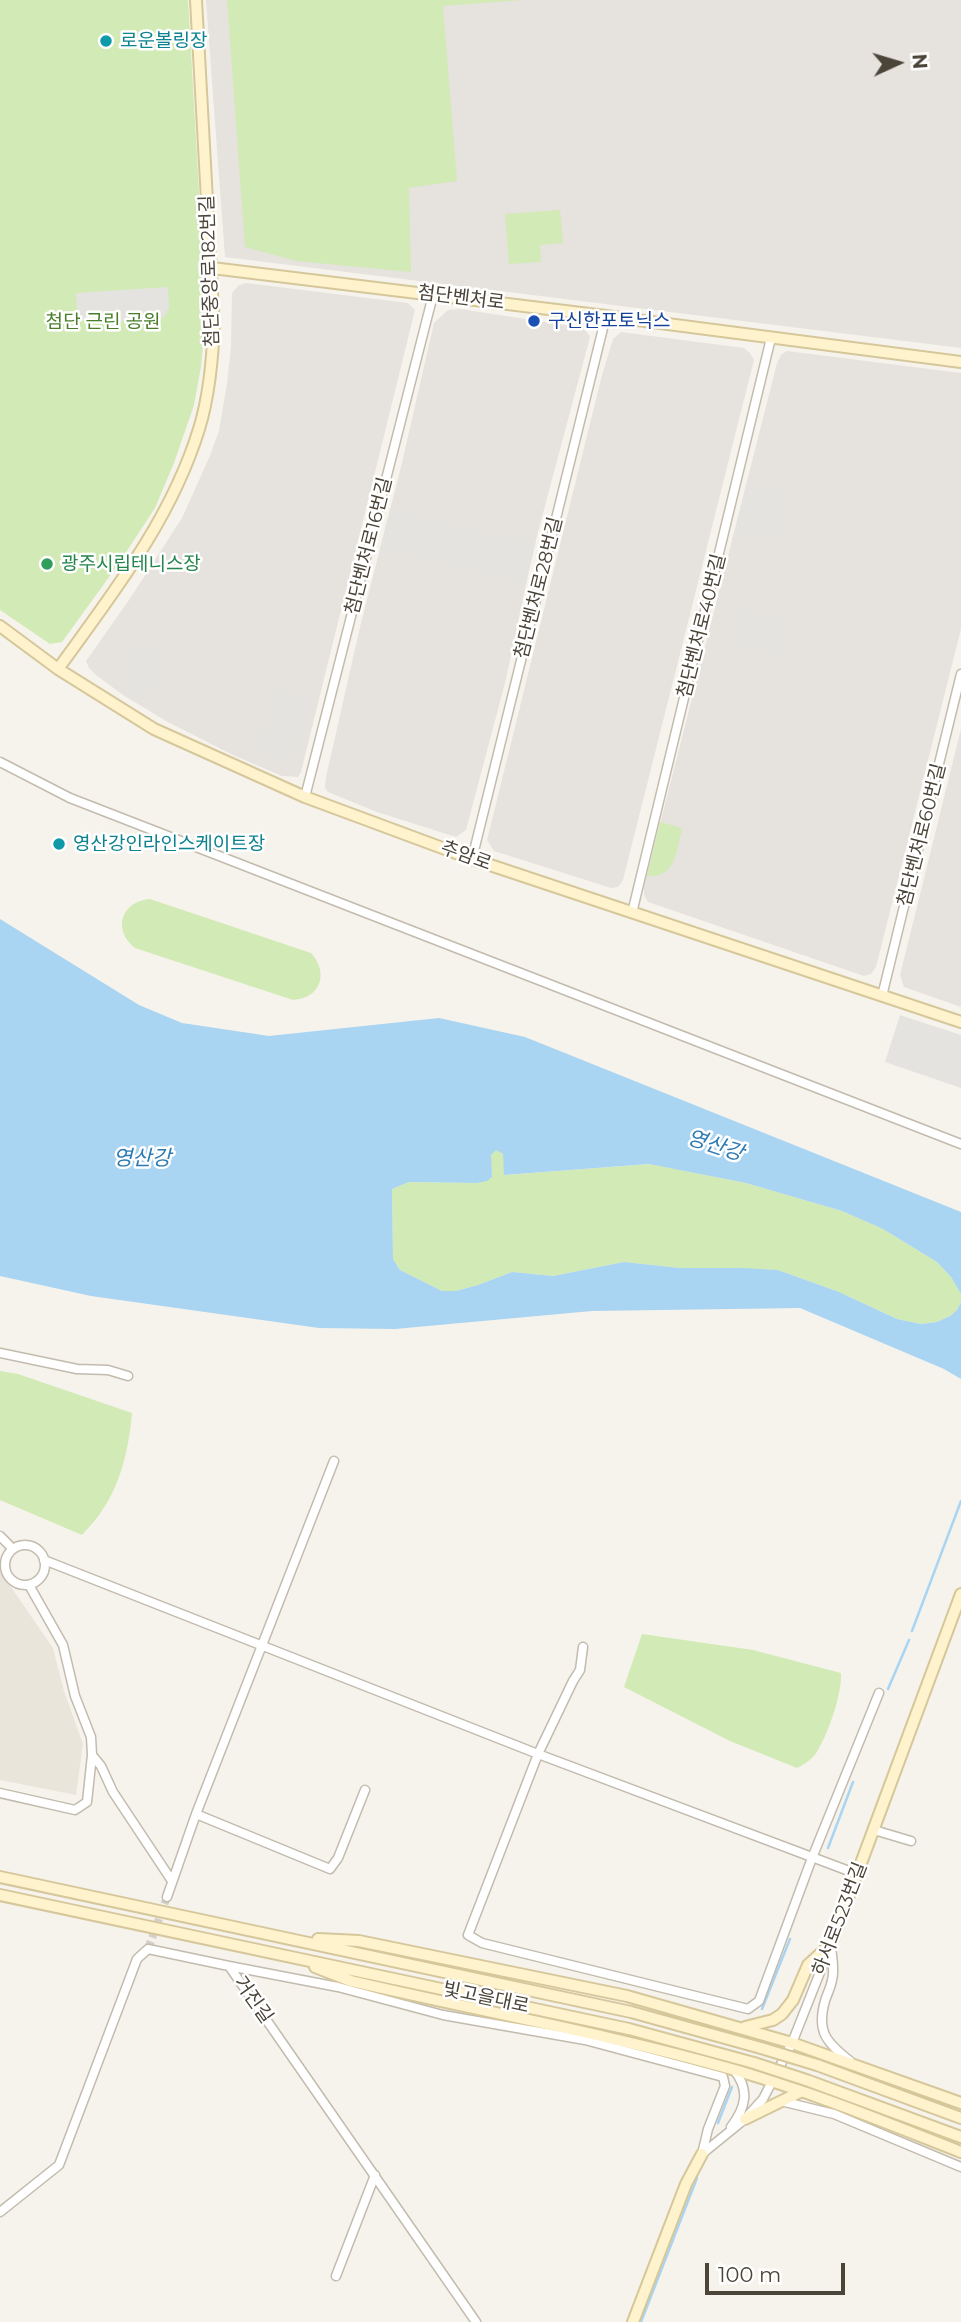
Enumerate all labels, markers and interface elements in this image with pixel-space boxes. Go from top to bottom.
north arrow [863,28,933,98]
place label: 로운볼링장 [120,30,207,52]
marker: 로운볼링장 [98,33,114,49]
text: N [907,53,931,70]
street label: 첨단중앙로182번길 [196,195,224,347]
street label: 첨단벤처로 [416,281,506,315]
place label: 구신한포토닉스 [548,310,670,332]
park label: 첨단 근린 공원 [46,311,160,333]
marker: 구신한포토닉스 [526,313,542,329]
street label: 첨단벤처로16번길 [341,475,397,617]
street label: 첨단벤처로28번길 [510,515,568,661]
street label: 첨단벤처로40번길 [673,552,731,700]
place label: 광주시립테니스장 [61,553,201,575]
marker: 광주시립테니스장 [39,556,55,572]
street label: 첨단벤처로60번길 [893,761,951,909]
place label: 영산강인라인스케이트장 [73,833,265,855]
marker: 영산강인라인스케이트장 [51,836,67,852]
street label: 추암로 [437,836,495,876]
water label: 영산강 [684,1125,746,1167]
water label: 영산강 [113,1146,171,1172]
street label: 하서로523번길 [808,1859,872,1979]
street label: 거진길 [229,1972,277,2028]
street label: 빛고을대로 [441,1978,531,2018]
scale bar [709,2248,849,2292]
text: 100 m [718,2262,781,2287]

